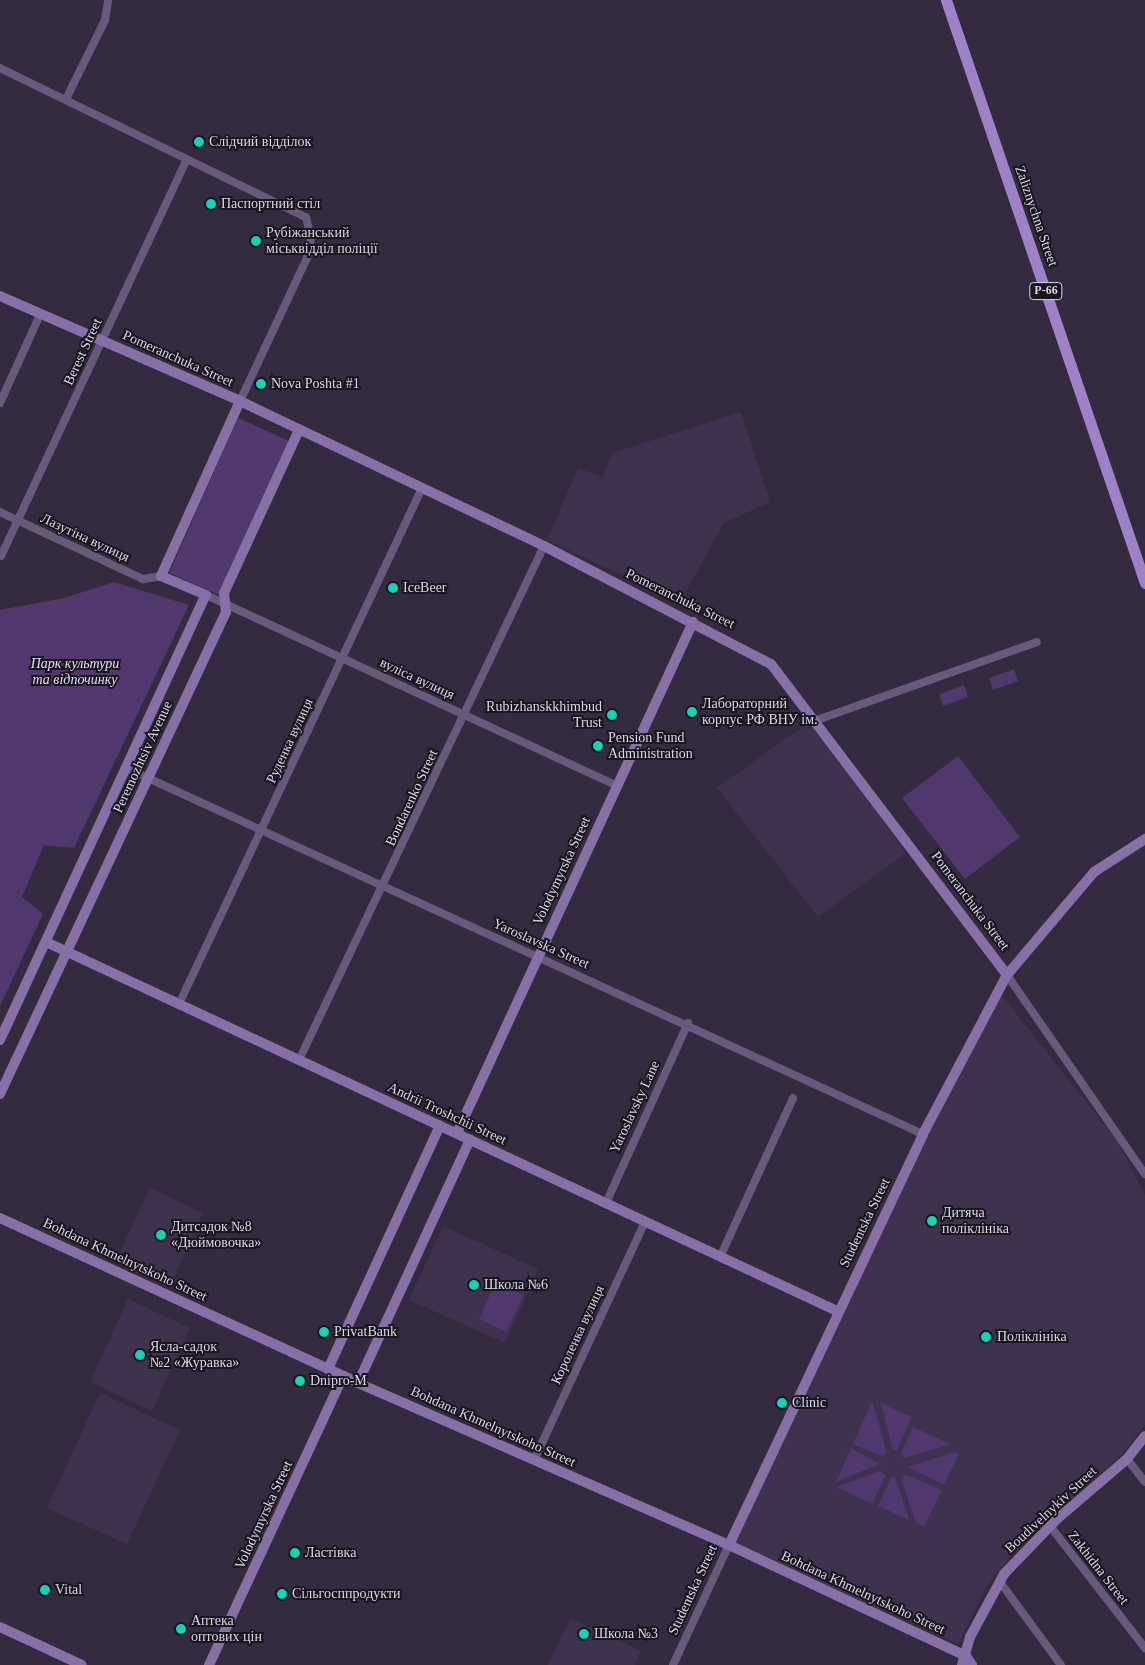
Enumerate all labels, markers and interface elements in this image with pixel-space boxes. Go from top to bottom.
place label: Слідчий відділок [209,134,311,150]
marker: Слідчий відділок [193,136,205,148]
street label: Zaliznychna Street [1011,163,1061,269]
place label: Паспортний стіл [221,196,320,212]
marker: Паспортний стіл [205,198,217,210]
place label: Рубіжанський міськвідділ поліції [266,225,378,258]
marker: Рубіжанський міськвідділ поліції [250,235,262,247]
road number: Р-66 [1028,282,1064,300]
street label: Berest Street [60,316,106,388]
street label: Pomeranchuka Street [120,327,236,391]
place label: Nova Poshta #1 [271,376,360,392]
marker: Nova Poshta #1 [255,378,267,390]
street label: Лазутіна вулиця [38,510,132,566]
street label: Pomeranchuka Street [623,565,737,633]
place label: IceBeer [403,580,447,596]
marker: IceBeer [387,582,399,594]
street label: вуліса вулиця [377,654,457,704]
park label: Парк культури та відпочинку [31,656,119,689]
street label: Руденка вулиця [263,696,317,786]
place label: Лабораторний корпус РФ ВНУ ім. [702,696,818,729]
street label: Peremozhtsiv Avenue [110,698,176,816]
place label: Rubizhanskkhimbud Trust [486,699,602,732]
marker: Лабораторний корпус РФ ВНУ ім. [686,706,698,718]
marker: Rubizhanskkhimbud Trust [606,709,618,721]
place label: Pension Fund Administration [608,730,693,762]
marker: Pension Fund Administration [592,740,604,752]
street label: Bondarenko Street [382,747,442,849]
street label: Volodymyrska Street [530,814,594,928]
street label: Pomeranchuka Street [927,848,1013,954]
street label: Yaroslavska Street [490,915,592,973]
street label: Yaroslavsky Lane [606,1058,664,1156]
street label: Andrii Troshchii Street [385,1079,509,1149]
street label: Studentska Street [836,1175,894,1271]
place label: Дитяча поліклініка [942,1205,1009,1238]
street label: Bohdana Khmelnytskoho Street [40,1215,210,1305]
marker: Дитяча поліклініка [926,1215,938,1227]
place label: Дитсадок №8 «Дюймовочка» [171,1219,261,1252]
marker: Дитсадок №8 «Дюймовочка» [155,1229,167,1241]
place label: Школа №6 [484,1277,548,1293]
marker: Школа №6 [468,1279,480,1291]
street label: Короленка вулиця [548,1283,608,1387]
place label: PrivatBank [334,1324,397,1340]
marker: PrivatBank [318,1326,330,1338]
place label: Поліклініка [997,1329,1067,1345]
marker: Поліклініка [979,1330,993,1344]
place label: Ясла-садок №2 «Журавка» [150,1339,239,1371]
marker: Ясла-садок №2 «Журавка» [134,1349,146,1361]
place label: Dnipro-M [310,1373,367,1389]
marker: Dnipro-M [294,1375,306,1387]
street label: Bohdana Khmelnytskoho Street [408,1383,578,1471]
place label: Clinic [792,1395,826,1411]
marker: Clinic [776,1397,788,1409]
street label: Volodymyrska Street [232,1458,296,1572]
street label: Boudivelnykiv Street [1002,1463,1100,1557]
street label: Zakhidna Street [1064,1528,1132,1608]
street label: Studentska Street [665,1542,721,1638]
place label: Ластівка [305,1545,356,1561]
marker: Ластівка [289,1547,301,1559]
street label: Bohdana Khmelnytskoho Street [778,1548,948,1638]
place label: Vital [55,1582,82,1598]
marker: Vital [39,1584,51,1596]
place label: Сільгосппродукти [292,1586,400,1602]
marker: Сільгосппродукти [276,1588,288,1600]
place label: Аптека оптових цін [191,1613,262,1645]
marker: Аптека оптових цін [175,1623,187,1635]
place label: Школа №3 [594,1626,658,1642]
marker: Школа №3 [578,1628,590,1640]

